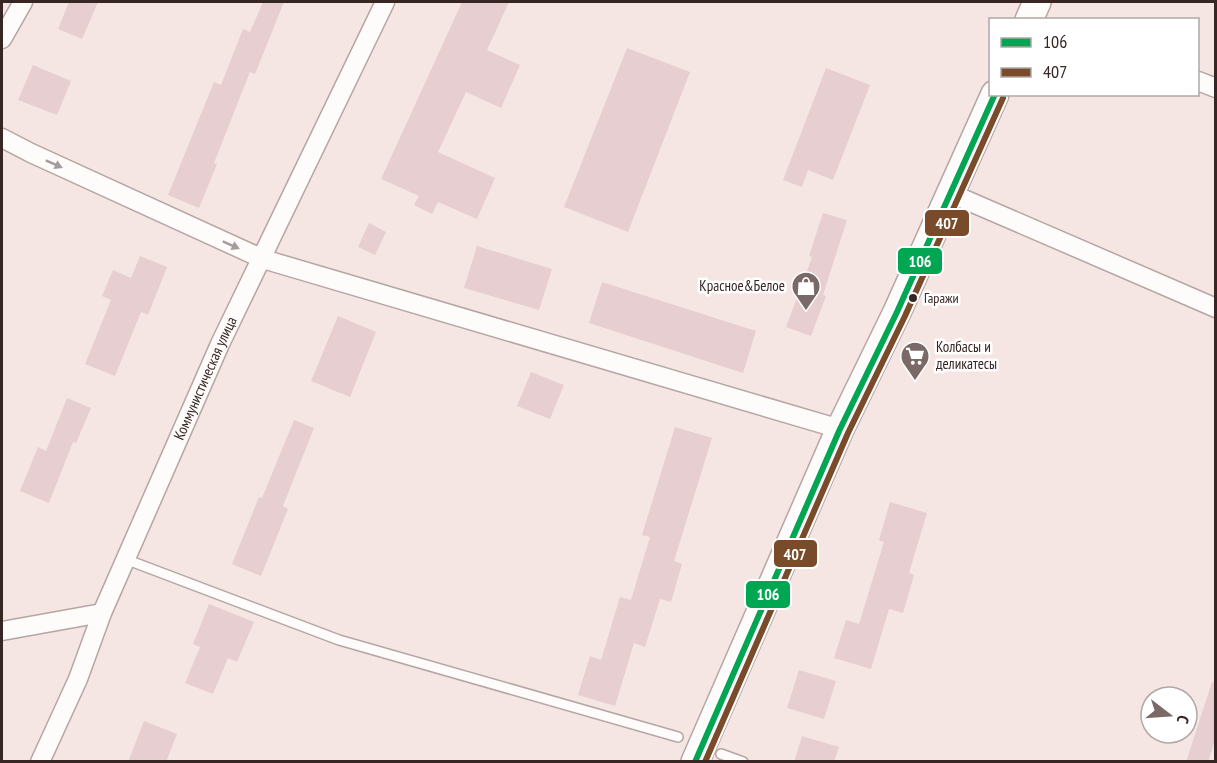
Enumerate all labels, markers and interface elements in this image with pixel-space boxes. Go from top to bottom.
legend [989,18,1199,96]
text: 106 [1043,30,1067,53]
text: 407 [1043,60,1067,83]
one-way arrow [45,159,63,169]
line badge: 407 [924,209,970,237]
text: 407 [936,213,958,233]
one-way arrow [223,240,240,249]
line badge: 106 [897,247,943,275]
text: 106 [909,251,932,271]
shop icon: Красное&Белое [790,270,822,312]
place label: Красное&Белое [699,276,785,295]
place label: Гаражи [924,289,959,307]
marker: Гаражи [907,292,919,304]
street label: Коммунистическая улица [169,313,241,443]
place label: Колбасы и деликатесы [936,337,997,373]
supermarket icon: Колбасы и деликатесы [899,340,931,382]
line badge: 407 [773,539,818,568]
text: 407 [784,544,806,564]
line badge: 106 [745,580,791,609]
text: 106 [757,584,780,604]
north arrow [1139,685,1199,745]
text: С [1173,713,1194,726]

